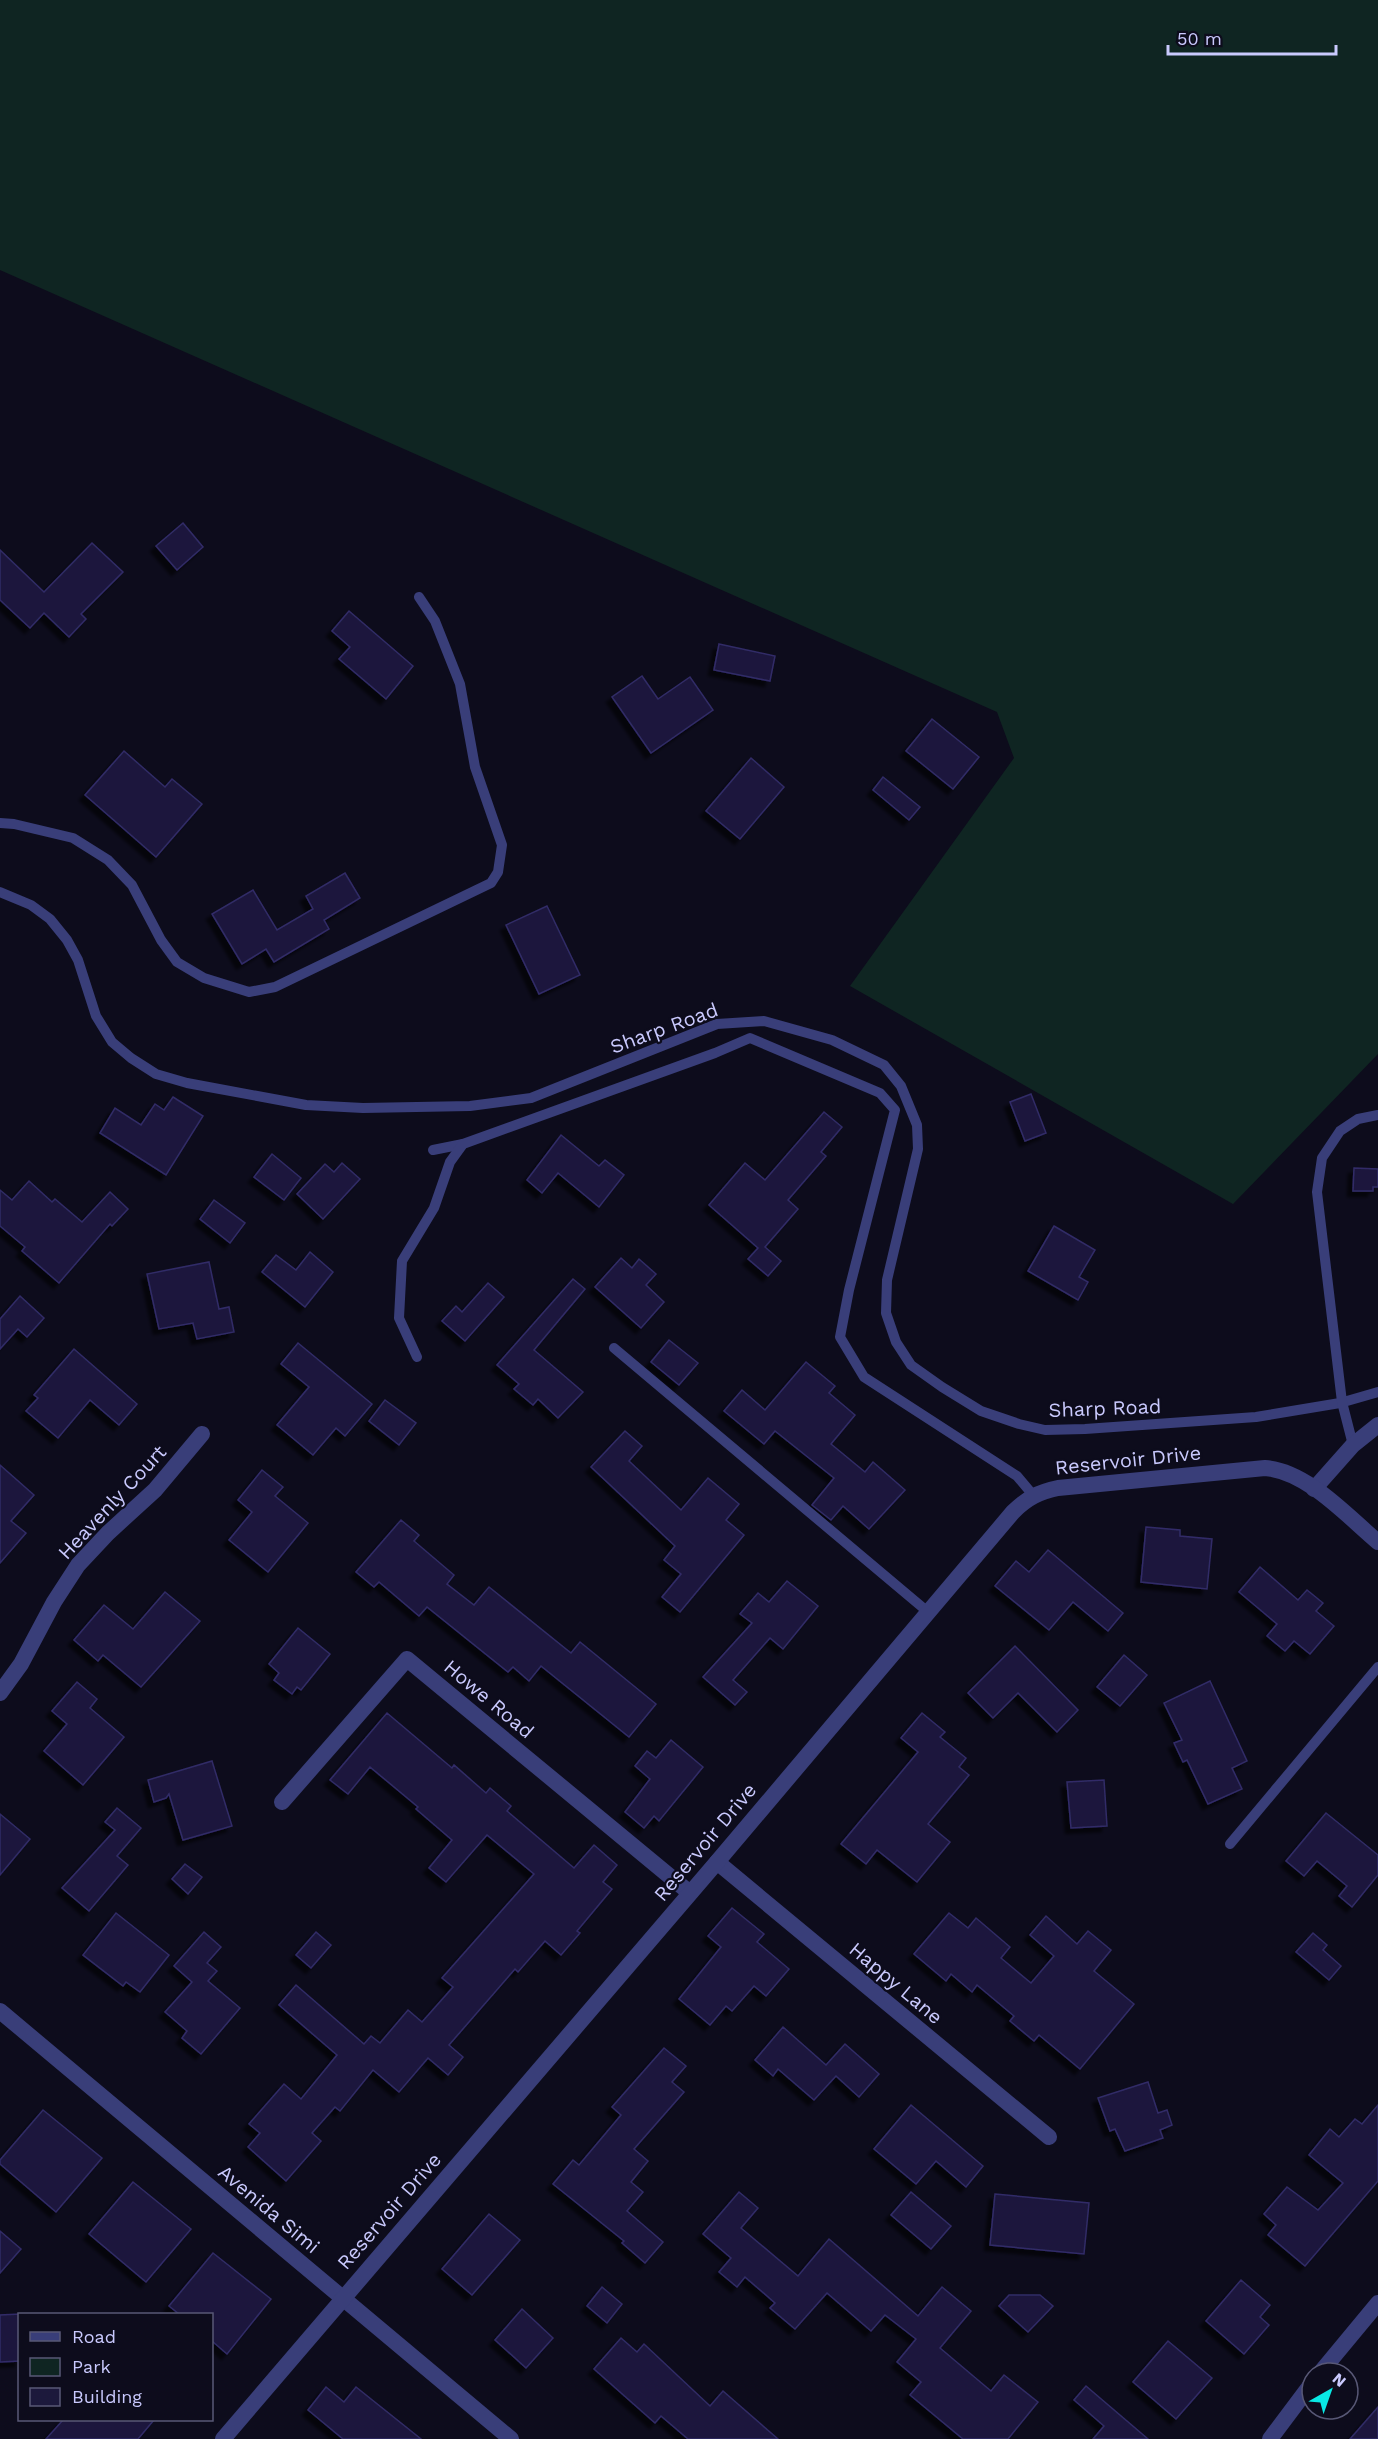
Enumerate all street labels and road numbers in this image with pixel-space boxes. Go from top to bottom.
street label: Sharp Road [607,997,721,1059]
street label: Sharp Road [1048,1394,1162,1422]
street label: Heavenly Court [53,1439,172,1564]
street label: Reservoir Drive [1054,1440,1202,1480]
street label: Howe Road [439,1655,539,1743]
street label: Reservoir Drive [649,1778,761,1906]
street label: Happy Lane [844,1937,948,2029]
street label: Reservoir Drive [332,2148,446,2274]
street label: Avenida Simi [213,2160,325,2258]

